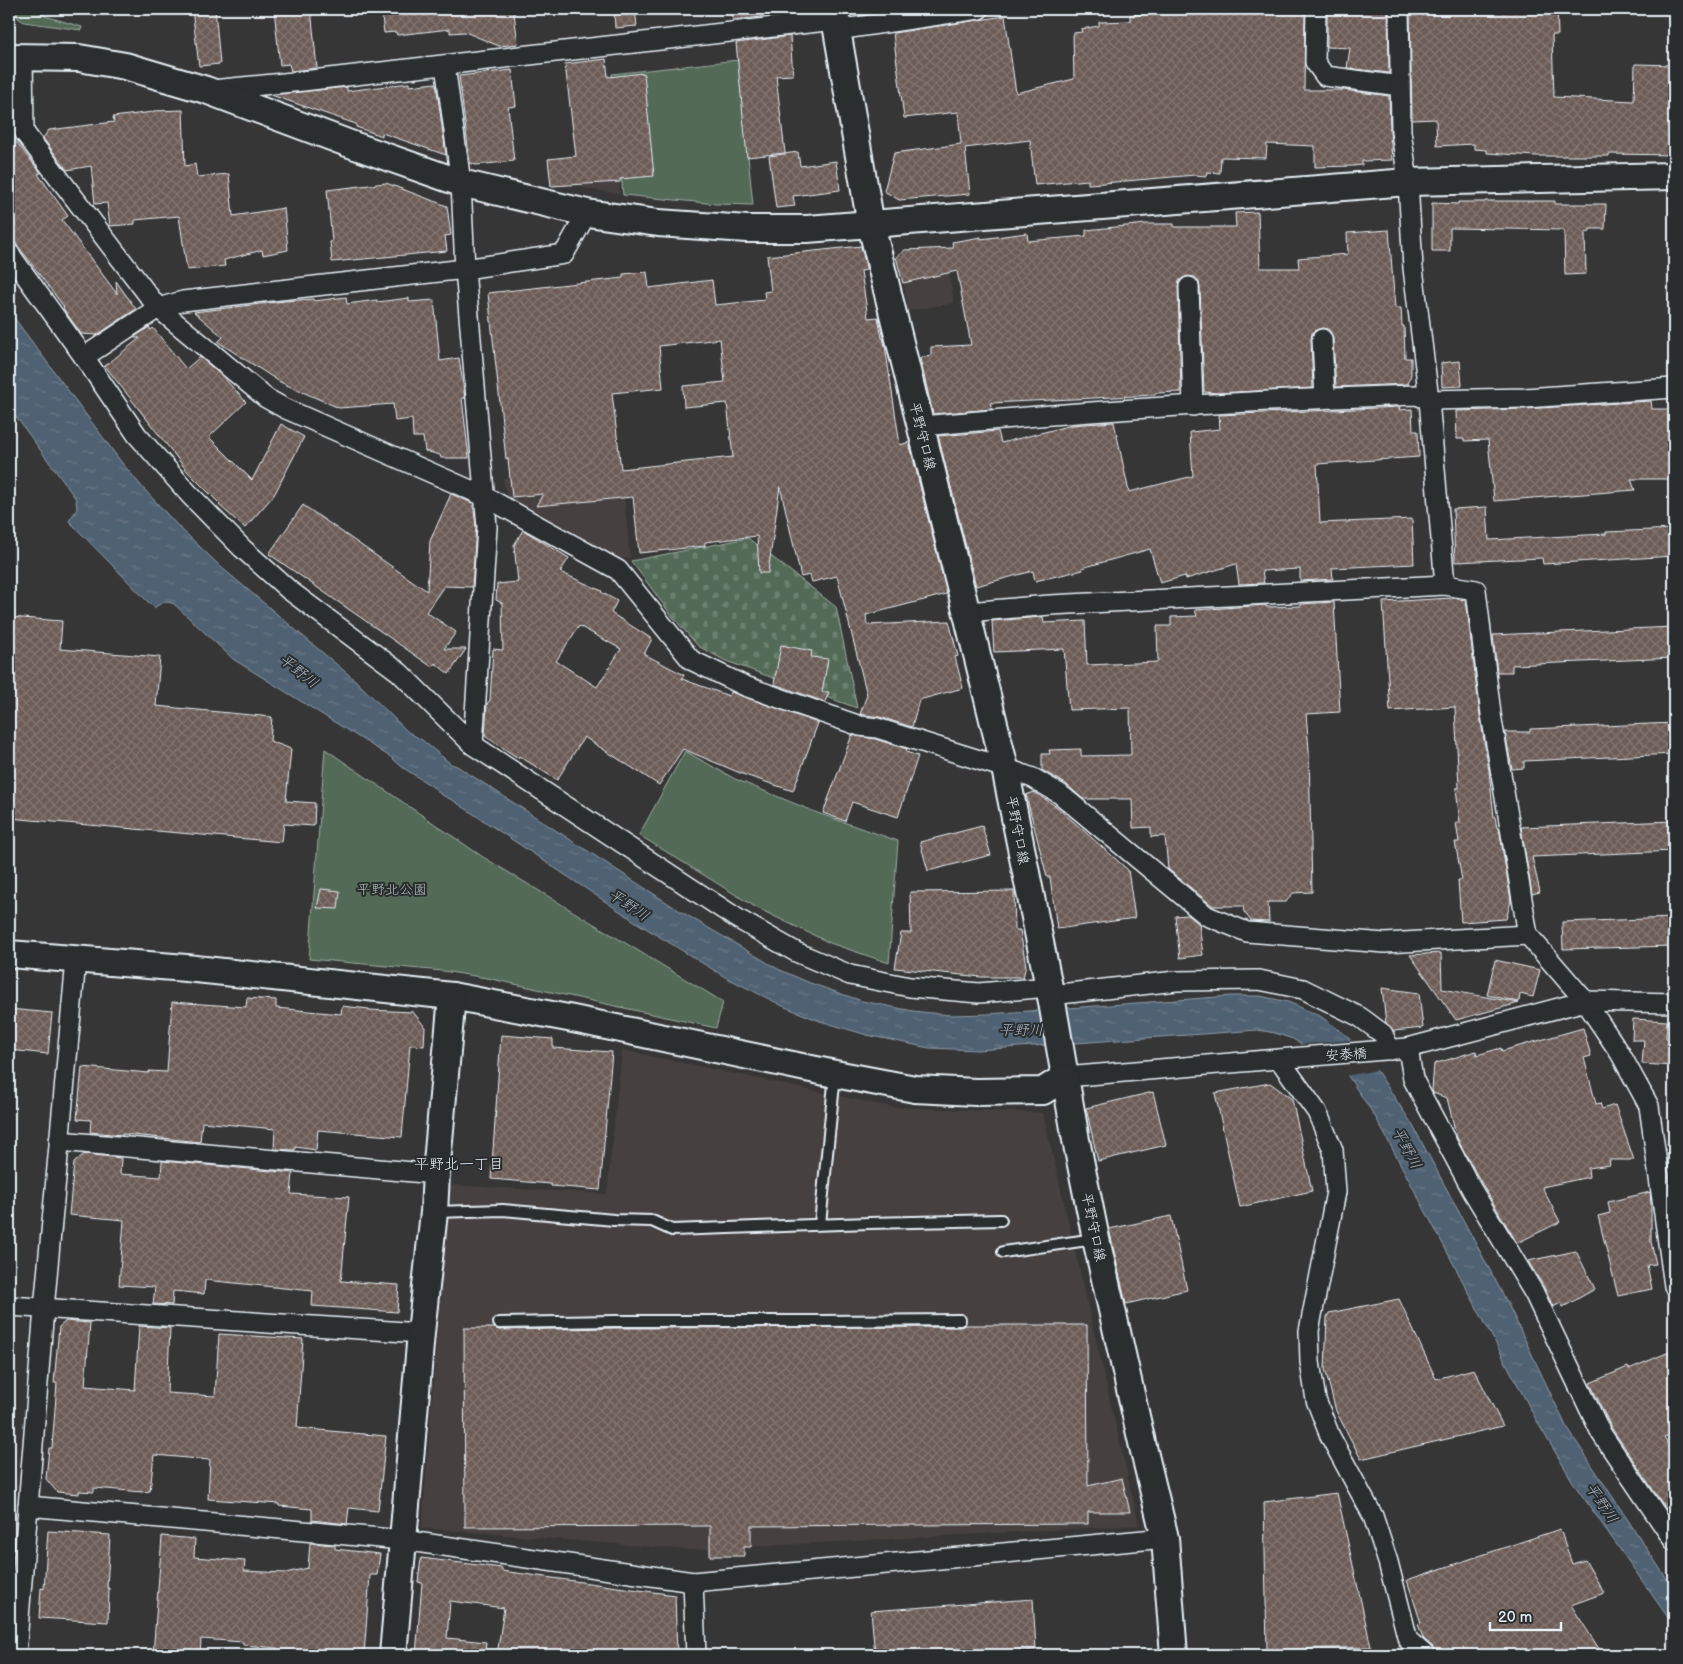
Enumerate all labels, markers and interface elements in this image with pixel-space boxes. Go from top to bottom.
street label: 平野守口線 [906,400,939,472]
water label: 平野川 [275,650,322,693]
street label: 平野守口線 [1002,794,1033,866]
park label: 平野北公園 [357,881,427,898]
water label: 平野川 [605,885,653,926]
water label: 平野川 [998,1021,1044,1040]
street label: 安泰橋 [1324,1045,1368,1064]
water label: 平野川 [1388,1124,1426,1173]
district label: 平野北一丁目 [414,1155,504,1174]
street label: 平野守口線 [1078,1191,1109,1263]
water label: 平野川 [1581,1479,1622,1527]
scale bar [1490,1599,1562,1631]
text: 20 m [1498,1608,1532,1627]

